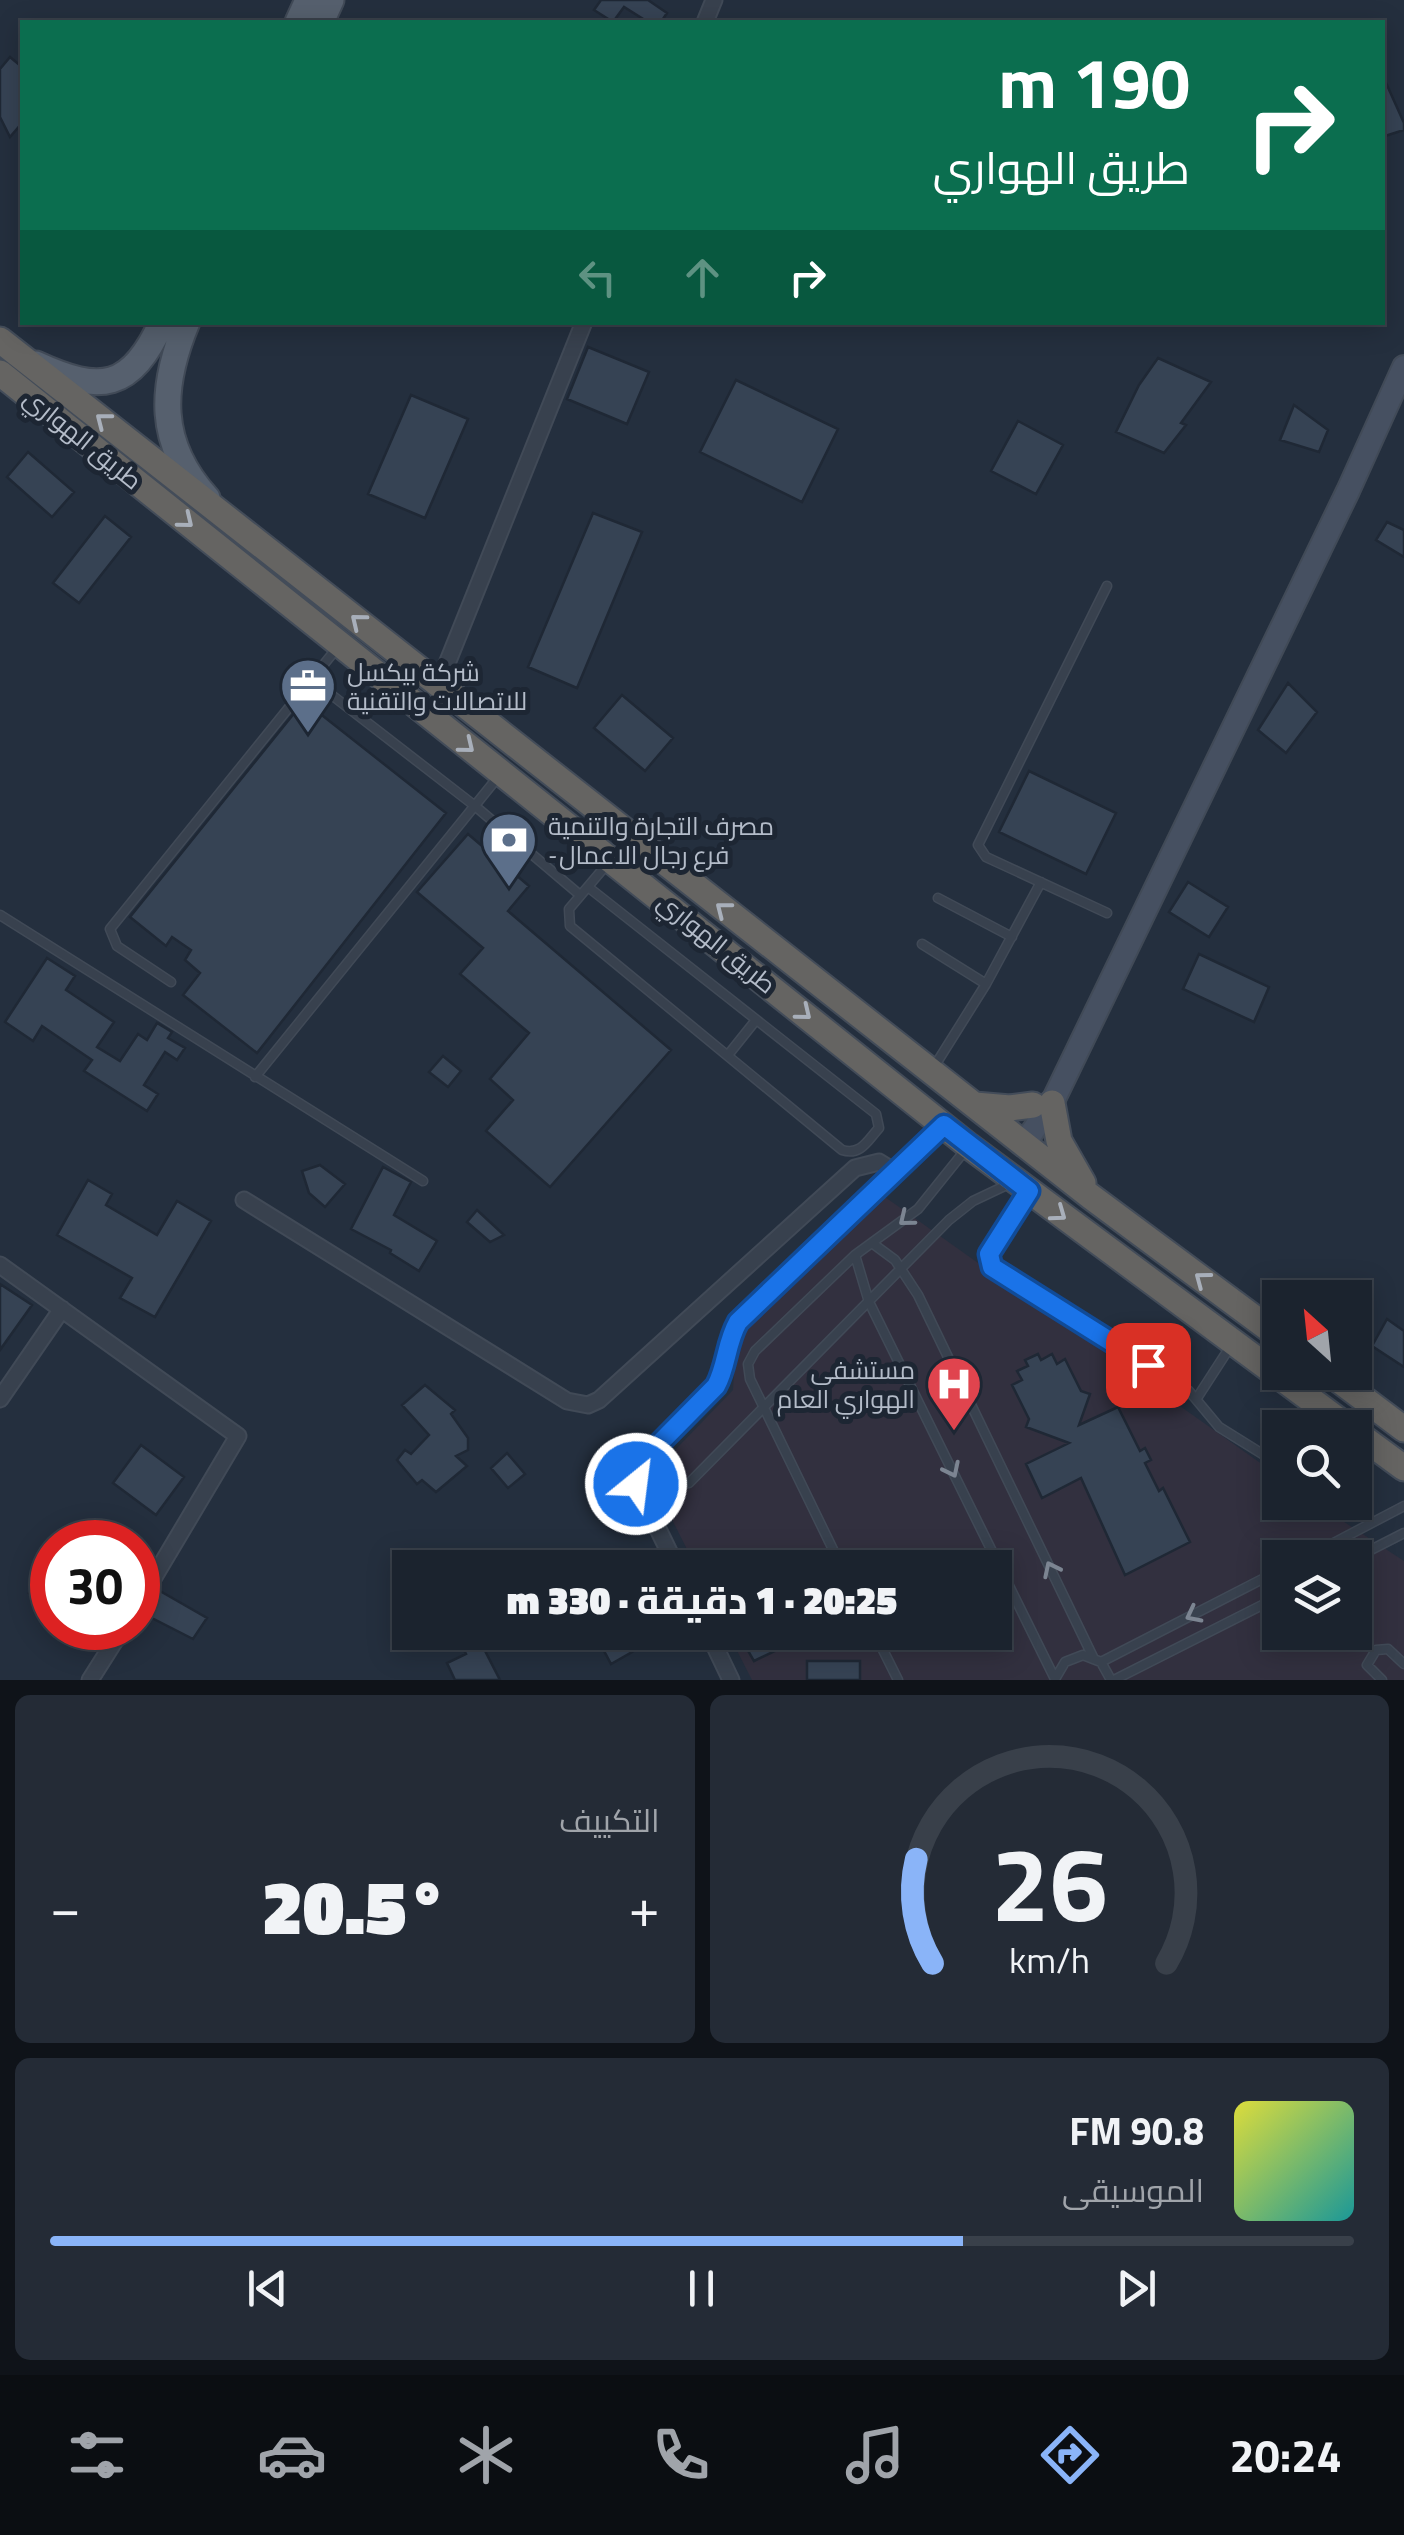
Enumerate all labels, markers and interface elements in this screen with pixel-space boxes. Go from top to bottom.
text: 190 m [998,29,1190,135]
icon: right [1225,60,1355,190]
text: طريق الهواري [933,133,1190,201]
icon: left [570,250,625,305]
icon: ahead [675,250,730,305]
icon: right [780,250,835,305]
street label: طريق الهواري [15,379,150,500]
one-way arrow [96,414,114,431]
one-way arrow [174,509,192,527]
one-way arrow [351,615,369,633]
place label: شركة بيكسل للاتصالات والتقنية [347,653,527,720]
office icon: شركة بيكسل للاتصالات والتقنية [278,656,338,735]
one-way arrow [456,734,474,752]
place label: مصرف التجارة والتنمية -فرع رجال الاعمال [548,807,774,874]
bank icon: مصرف التجارة والتنمية -فرع رجال الاعمال [479,810,539,889]
street label: طريق الهواري [649,883,784,1004]
one-way arrow [717,903,735,920]
one-way arrow [793,1001,811,1019]
one-way arrow [1048,1202,1066,1219]
one-way arrow [899,1207,917,1225]
one-way arrow [1195,1273,1213,1291]
north arrow [1262,1280,1372,1390]
map controls [1262,1280,1372,1650]
pin [1106,1323,1191,1408]
icon: arrive [1121,1338,1176,1393]
place label: مستشفي الهواري العام [777,1351,915,1419]
hospital icon: مستشفي الهواري العام [924,1354,984,1433]
button: search [1262,1410,1372,1520]
position arrow [584,1432,688,1536]
one-way arrow [940,1460,959,1478]
speed limit sign: 30 [30,1520,160,1650]
button: layers [1262,1540,1372,1650]
one-way arrow [1043,1561,1063,1579]
text: 20:25 · 1 دقيقة · 330 m [507,1571,897,1629]
one-way arrow [1186,1603,1204,1622]
text: التكييف [559,1796,660,1844]
text: 26 [991,1803,1107,1961]
text: 20.5° [262,1849,448,1963]
text: − [50,1865,81,1948]
text: + [629,1865,660,1948]
text: km/h [1009,1932,1090,1987]
text: 90.8 FM [1069,2102,1204,2160]
text: الموسيقى [1062,2166,1204,2214]
icon: previous [240,2261,295,2316]
icon: pause [674,2261,729,2316]
icon: next [1109,2261,1164,2316]
icon: filters [62,2420,132,2490]
icon: car [257,2420,327,2490]
icon: climate [451,2420,521,2490]
icon: phone [646,2420,716,2490]
icon: music [840,2420,910,2490]
icon: directions [1035,2420,1105,2490]
text: 20:24 [1229,2421,1342,2489]

